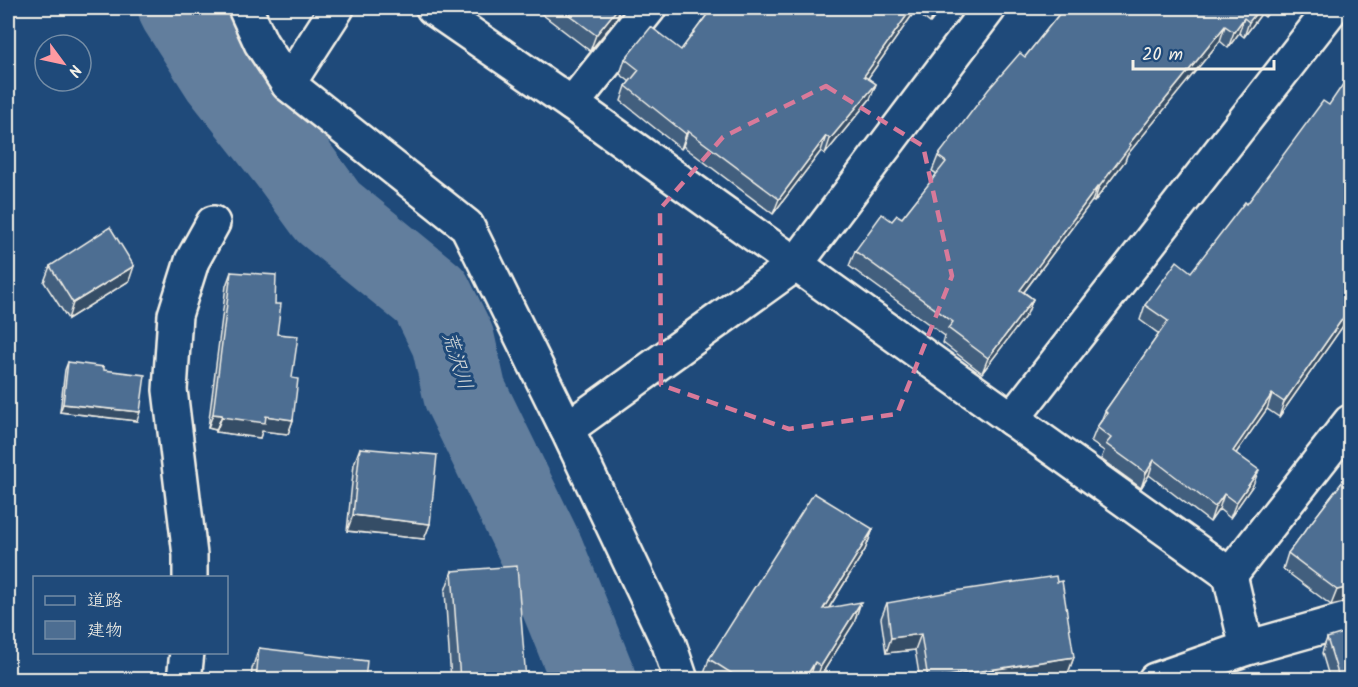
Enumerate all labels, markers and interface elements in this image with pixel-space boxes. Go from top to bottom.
north arrow [33,33,93,93]
scale bar [1133,33,1274,71]
text: 20 m [1142,41,1183,70]
text: N [61,59,88,81]
water label: 荒沢川 [432,328,480,394]
legend [33,576,228,654]
text: 道路 [87,587,123,616]
text: 建物 [87,617,123,646]

